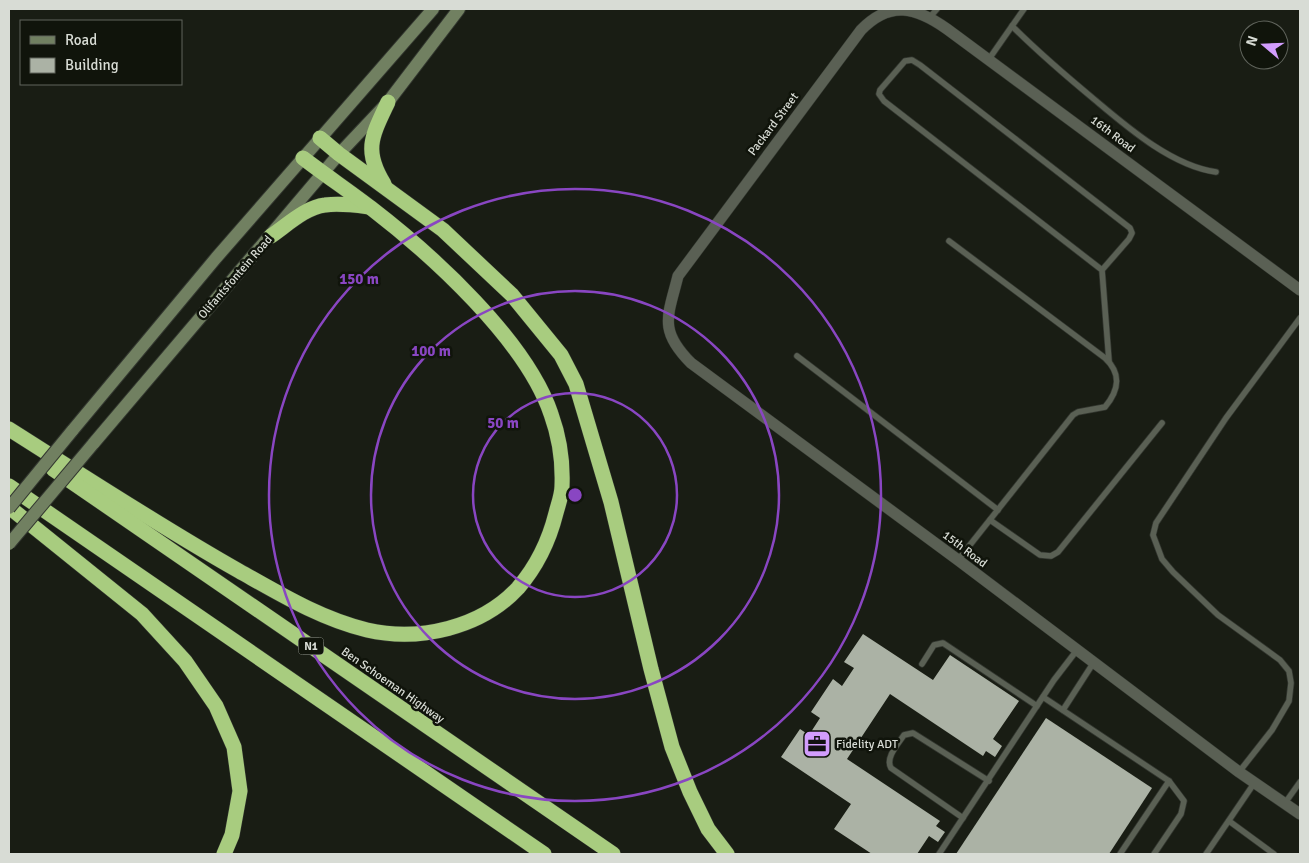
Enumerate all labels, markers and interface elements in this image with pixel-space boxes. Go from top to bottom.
legend [20,20,182,85]
north arrow [1239,20,1289,70]
text: Road [65,31,97,49]
text: N [1243,34,1262,48]
text: Building [65,56,119,74]
street label: Packard Street [745,90,802,159]
street label: 16th Road [1087,113,1138,156]
street label: Olifantsfontein Road [195,233,276,322]
text: 150 m [339,270,379,288]
text: 100 m [411,342,451,360]
text: 50 m [487,414,519,432]
centre of rings [566,486,584,504]
street label: 15th Road [939,528,990,571]
road number: N1 [298,637,324,654]
street label: Ben Schoeman Highway [338,644,448,727]
office icon: Fidelity ADT [802,729,832,759]
place label: Fidelity ADT [836,737,898,752]

